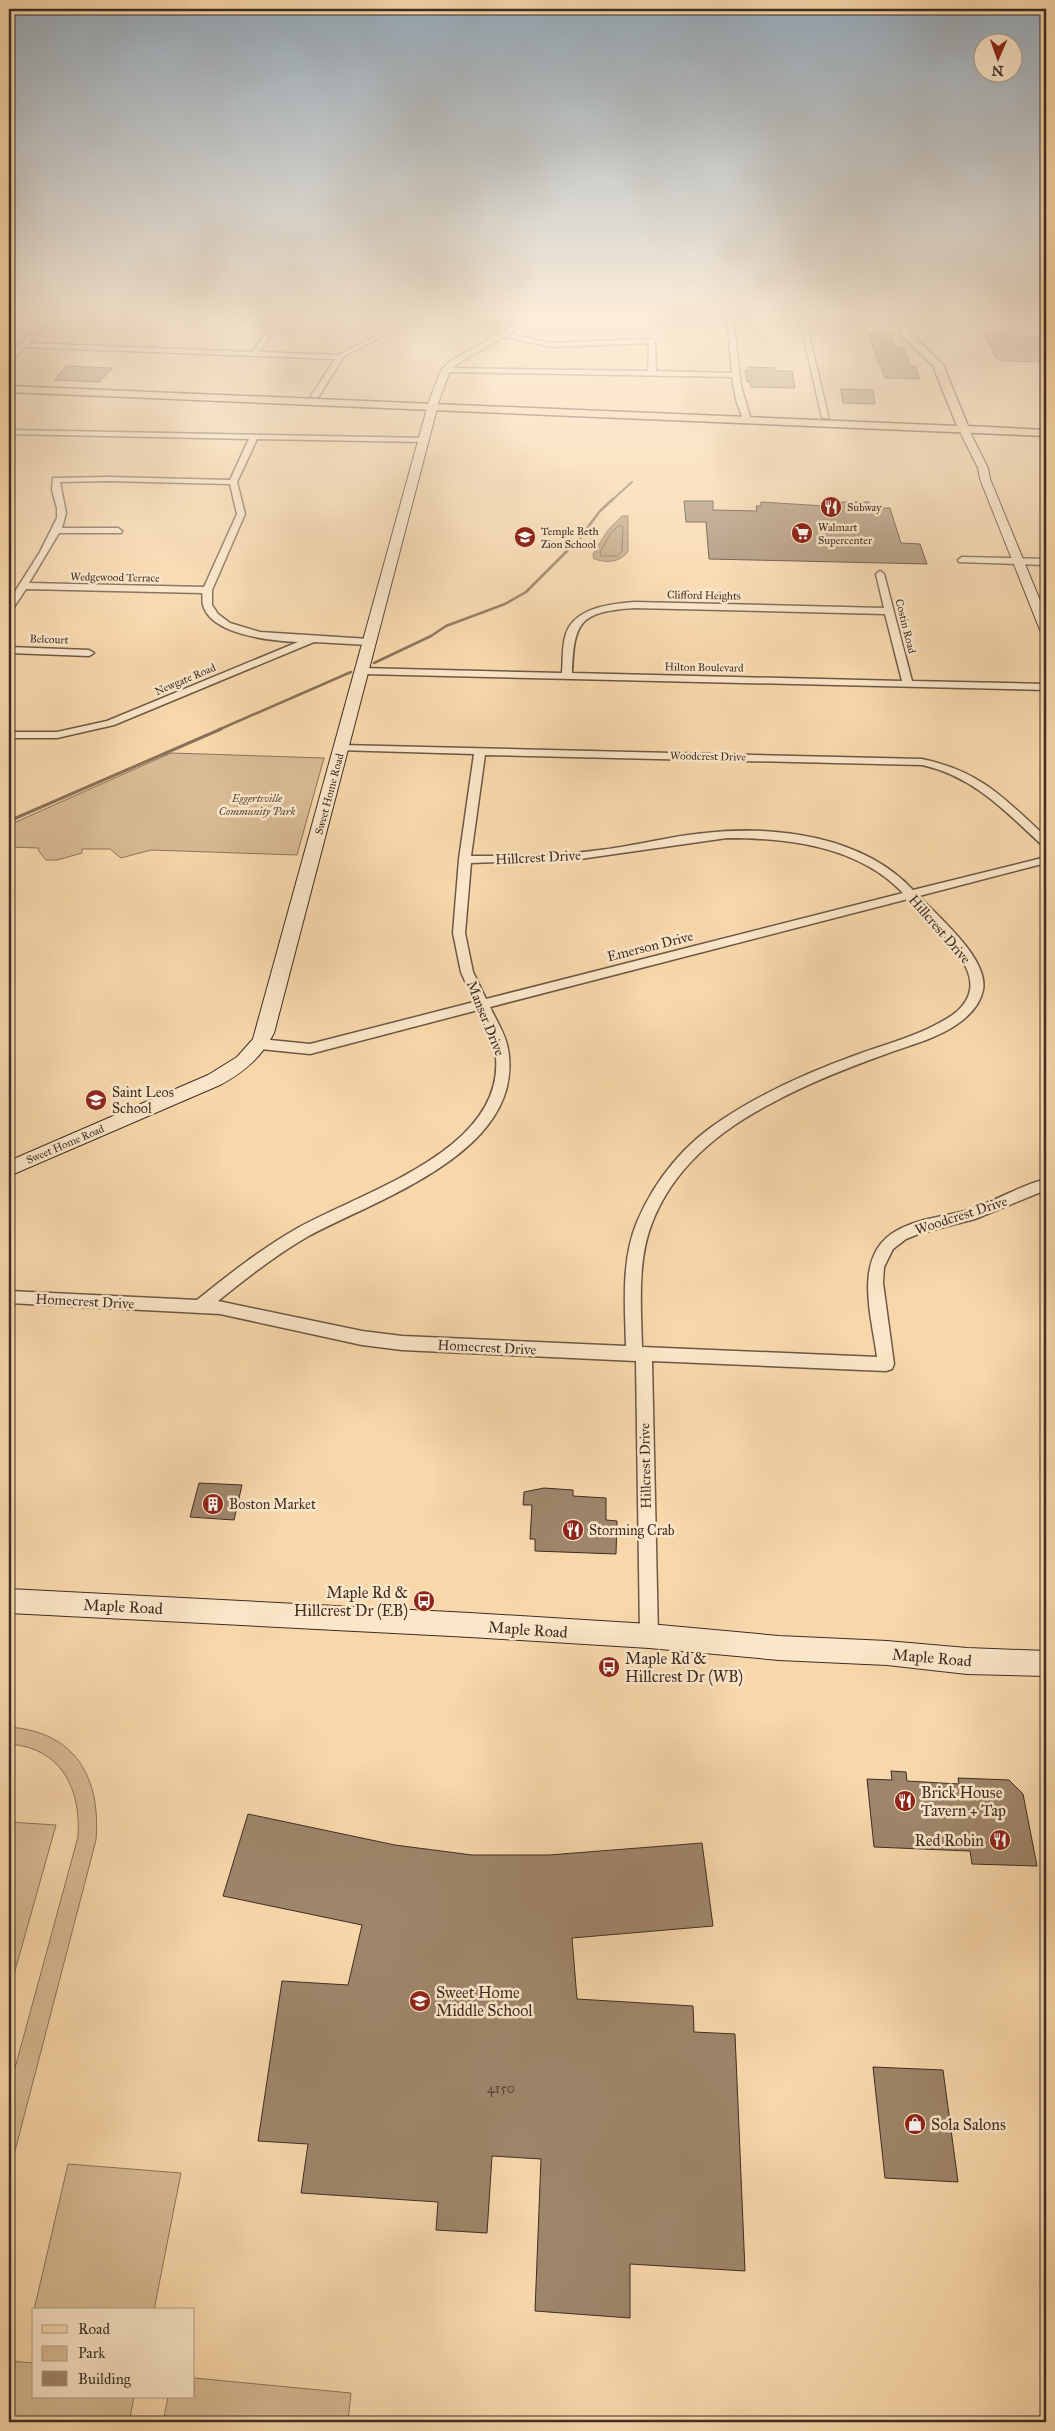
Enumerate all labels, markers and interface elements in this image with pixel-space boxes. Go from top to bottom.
north arrow [972,32,1022,82]
text: N [991,62,1004,79]
restaurant icon: Subway [819,495,843,519]
place label: Subway [847,501,882,514]
supermarket icon: Walmart Supercenter [790,521,814,545]
place label: Walmart Supercenter [818,521,873,547]
school or university icon: Temple Beth Zion School [513,525,537,549]
place label: Temple Beth Zion School [541,525,599,551]
street label: Wedgewood Terrace [70,570,160,585]
street label: Clifford Heights [667,588,741,603]
street label: Costin Road [892,597,919,655]
street label: Belcourt [29,632,69,647]
street label: Hilton Boulevard [664,660,744,675]
street label: Newgate Road [153,661,218,698]
street label: Woodcrest Drive [670,749,746,764]
street label: Sweet Home Road [312,752,347,836]
park label: Eggertsville Community Park [219,792,295,818]
street label: Hillcrest Drive [495,847,581,868]
street label: Hillcrest Drive [905,891,974,967]
street label: Emerson Drive [605,928,695,965]
street label: Manser Drive [463,978,508,1058]
place label: Saint Leos School [112,1084,174,1117]
school or university icon: Saint Leos School [84,1088,108,1112]
street label: Sweet Home Road [24,1122,107,1167]
street label: Woodcrest Drive [913,1192,1010,1238]
street label: Homecrest Drive [35,1290,135,1313]
street label: Homecrest Drive [437,1336,537,1359]
street label: Hillcrest Drive [636,1423,655,1509]
building icon: Boston Market [201,1492,225,1516]
place label: Boston Market [229,1496,316,1513]
restaurant icon: Storming Crab [561,1518,585,1542]
place label: Storming Crab [589,1522,675,1539]
place label: Maple Rd & Hillcrest Dr (EB) [294,1583,408,1621]
bus stop icon: Maple Rd & Hillcrest Dr (EB) [412,1589,436,1613]
street label: Maple Road [83,1595,163,1618]
street label: Maple Road [488,1617,568,1642]
street label: Maple Road [891,1645,972,1670]
place label: Maple Rd & Hillcrest Dr (WB) [625,1649,743,1687]
bus stop icon: Maple Rd & Hillcrest Dr (WB) [597,1655,621,1679]
place label: Brick House Tavern + Tap [921,1783,1006,1820]
restaurant icon: Brick House Tavern + Tap [893,1789,917,1813]
restaurant icon: Red Robin [988,1828,1012,1852]
place label: Red Robin [915,1831,984,1850]
place label: Sweet Home Middle School [436,1983,533,2020]
school or university icon: Sweet Home Middle School [408,1989,432,2013]
house number: 4150 [487,2080,515,2097]
shop icon: Sola Salons [903,2112,927,2136]
place label: Sola Salons [931,2115,1006,2134]
legend [32,2308,195,2398]
text: Road [78,2320,110,2338]
text: Park [78,2344,105,2362]
text: Building [78,2370,132,2388]

